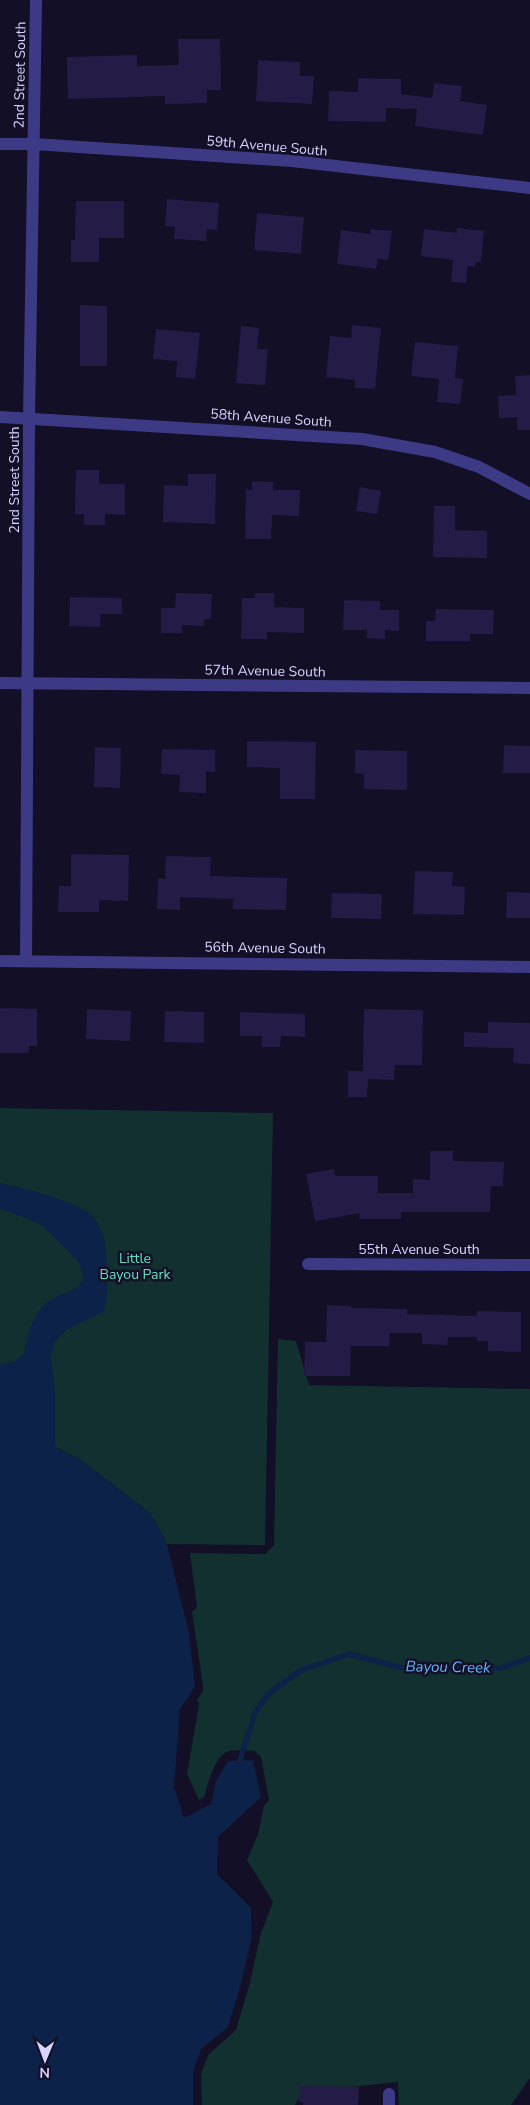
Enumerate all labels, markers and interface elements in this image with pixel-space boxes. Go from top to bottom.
street label: 2nd Street South [10,21,30,129]
street label: 59th Avenue South [206,131,328,161]
street label: 58th Avenue South [210,404,332,432]
street label: 2nd Street South [5,426,24,534]
street label: 57th Avenue South [204,660,326,682]
street label: 56th Avenue South [204,937,326,959]
street label: 55th Avenue South [358,1240,480,1259]
park label: Little Bayou Park [99,1249,172,1284]
water label: Bayou Creek [405,1656,491,1678]
north arrow [20,2035,70,2085]
text: N [39,2063,50,2082]

